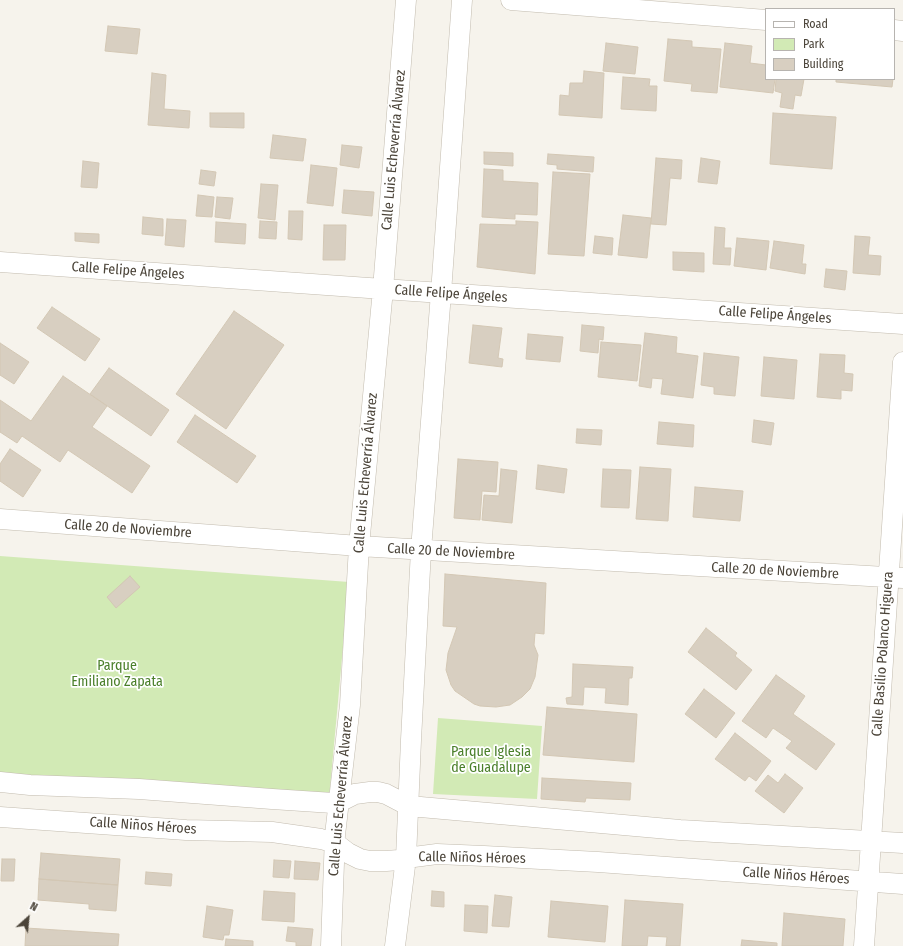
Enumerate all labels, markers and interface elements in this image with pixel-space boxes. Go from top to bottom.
legend [765,8,895,80]
text: Road [803,17,828,31]
text: Park [803,37,824,51]
text: Building [803,57,843,71]
street label: Calle Luis Echeverría Álvarez [379,69,409,231]
street label: Calle Felipe Ángeles [71,259,185,283]
street label: Calle Felipe Ángeles [394,282,508,306]
street label: Calle Felipe Ángeles [718,303,832,327]
street label: Calle Luis Echeverría Álvarez [351,392,381,554]
street label: Calle 20 de Noviembre [64,516,192,542]
street label: Calle 20 de Noviembre [387,540,515,564]
street label: Calle 20 de Noviembre [711,559,839,583]
street label: Calle Basilio Polanco Higuera [869,571,897,737]
park label: Parque Emiliano Zapata [71,658,163,690]
street label: Calle Luis Echeverría Álvarez [326,715,356,877]
park label: Parque Iglesia de Guadalupe [451,744,531,776]
street label: Calle Niños Héroes [89,814,197,838]
street label: Calle Niños Héroes [418,849,526,867]
street label: Calle Niños Héroes [742,864,850,888]
north arrow [8,898,48,938]
text: N [28,900,40,914]

